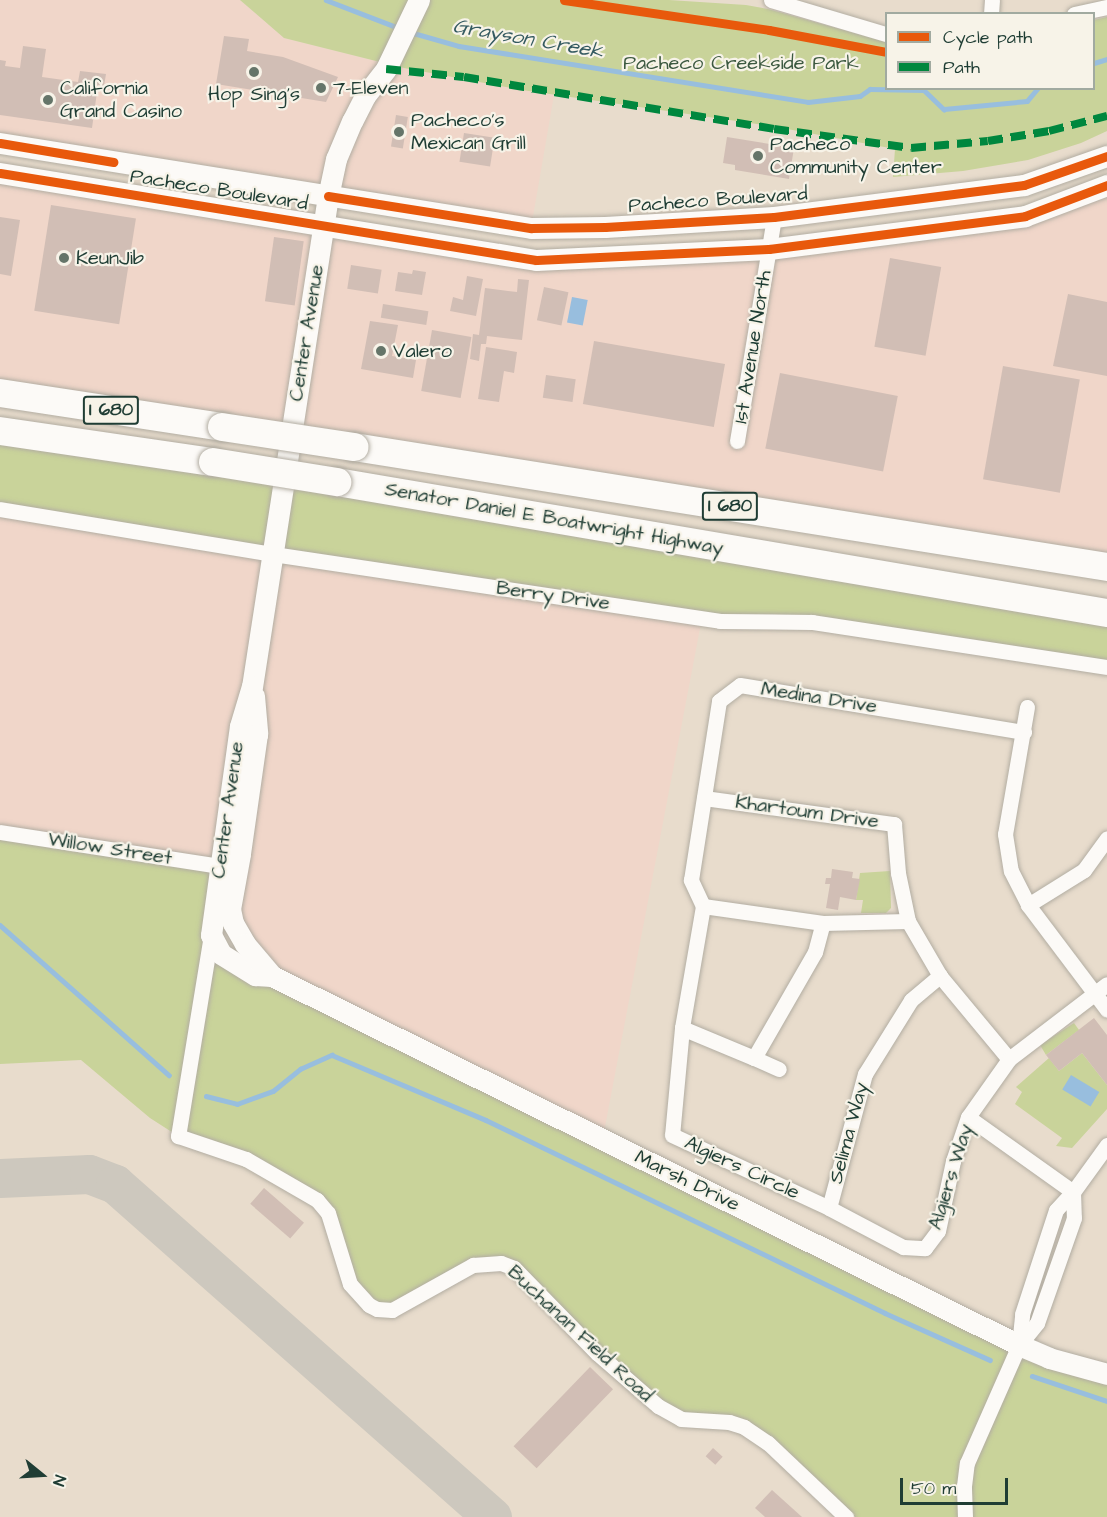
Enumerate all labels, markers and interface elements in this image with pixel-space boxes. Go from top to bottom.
legend [885,12,1095,90]
water label: Grayson Creek [451,13,605,65]
text: Cycle path [943,25,1032,50]
park label: Pacheco Creekside Park [623,51,859,75]
text: Path [943,55,980,80]
marker: Hop Sing's [247,65,261,79]
place label: 7-Eleven [333,76,409,100]
place label: California Grand Casino [60,77,182,124]
marker: 7-Eleven [314,81,328,95]
place label: Hop Sing's [208,82,300,106]
marker: California Grand Casino [41,93,55,107]
place label: Pacheco's Mexican Grill [411,108,526,155]
marker: Pacheco's Mexican Grill [392,125,406,139]
place label: Pacheco Community Center [770,132,942,179]
marker: Pacheco Community Center [751,149,765,163]
street label: Pacheco Boulevard [128,164,310,216]
street label: Pacheco Boulevard [628,182,808,218]
place label: KeunJib [76,246,144,270]
marker: KeunJib [57,251,71,265]
street label: Center Avenue [284,263,330,403]
street label: 1st Avenue North [729,269,777,425]
place label: Valero [393,339,452,363]
marker: Valero [374,344,388,358]
road number: I 680 [82,395,140,425]
street label: Senator Daniel E Boatwright Highway [383,477,725,561]
road number: I 680 [702,491,758,521]
street label: Berry Drive [495,576,611,616]
street label: Medina Drive [759,677,879,719]
street label: Center Avenue [207,740,249,880]
street label: Khartoum Drive [734,790,880,834]
street label: Willow Street [46,827,174,871]
street label: Selima Way [824,1080,874,1186]
street label: Algiers Way [924,1121,978,1233]
street label: Algiers Circle [681,1131,803,1205]
street label: Marsh Drive [631,1145,743,1217]
street label: Buchanan Field Road [502,1260,658,1408]
north arrow [12,1445,72,1505]
scale bar [903,1466,1011,1504]
text: N [47,1472,71,1489]
text: 50 m [911,1476,956,1501]

